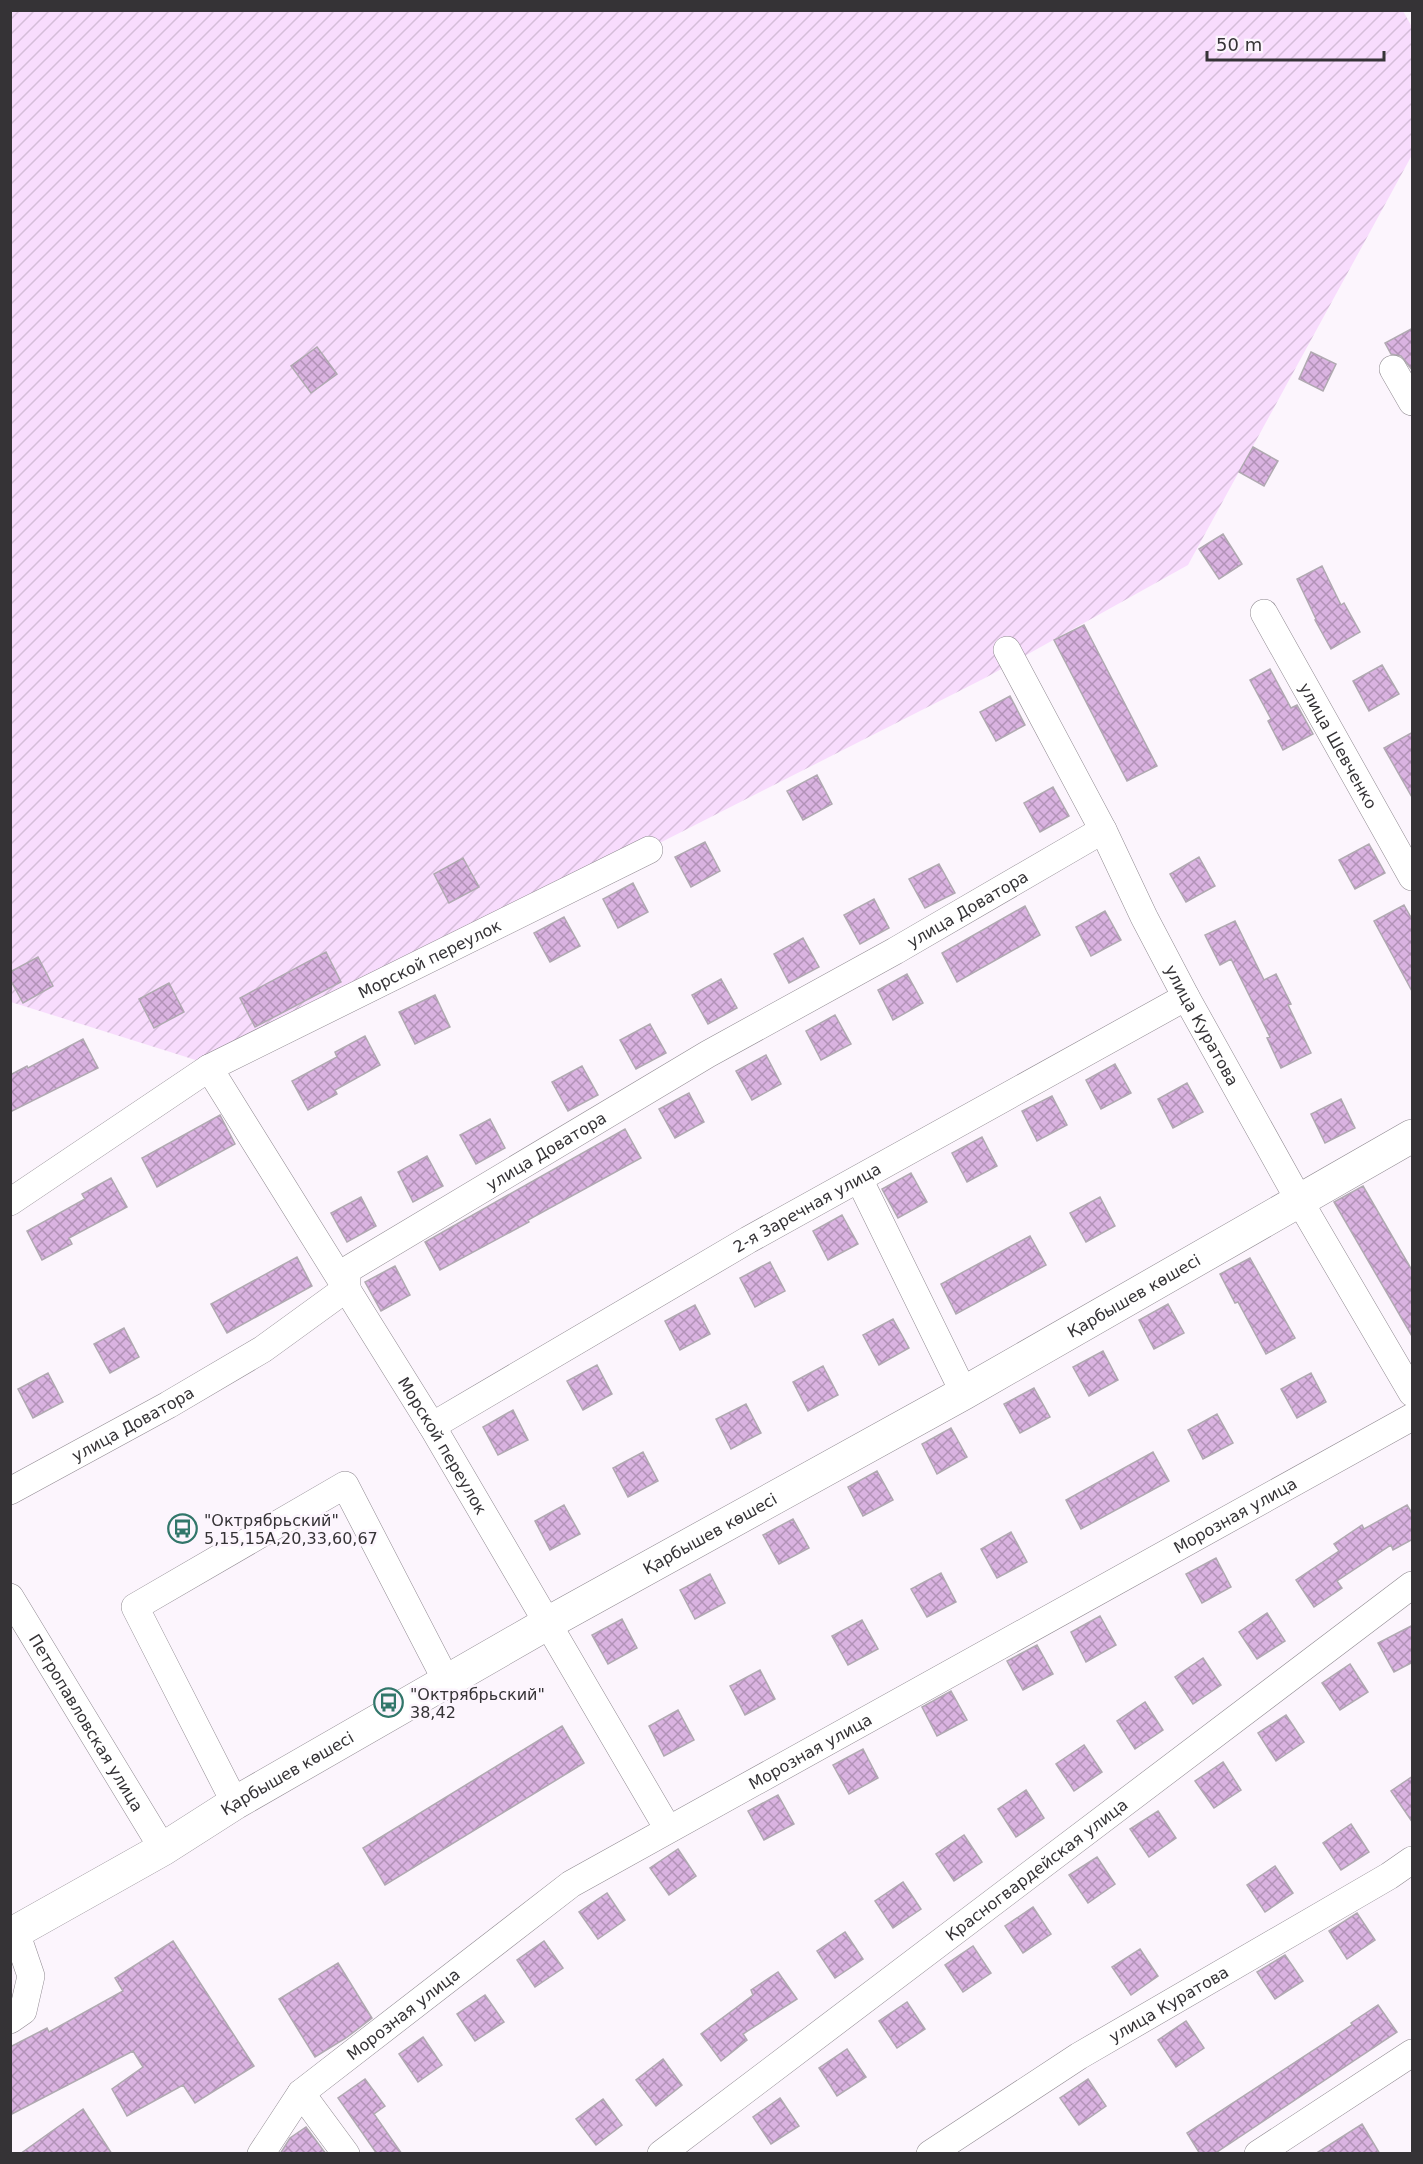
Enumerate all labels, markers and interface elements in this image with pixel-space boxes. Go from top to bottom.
scale bar [1207,24,1384,62]
text: 50 m [1216,34,1262,55]
street label: улица Шевченко [1295,679,1381,812]
street label: улица Доватора [904,867,1032,952]
street label: Морской переулок [355,916,505,1003]
street label: улица Куратова [1161,962,1243,1089]
street label: улица Доватора [483,1108,610,1195]
street label: 2-я Заречная улица [730,1159,884,1257]
street label: Қарбышев көшесі [1064,1251,1204,1342]
street label: Морской переулок [394,1373,491,1518]
street label: улица Доватора [69,1383,198,1465]
street label: Морозная улица [1170,1474,1300,1557]
street label: Қарбышев көшесі [640,1489,780,1579]
place label: "Октрябрьский" 5,15,15А,20,33,60,67 [204,1511,378,1548]
bus stop icon: "Октрябрьский" 5,15,15А,20,33,60,67 [167,1513,199,1545]
street label: Петропавловская улица [25,1631,147,1815]
place label: "Октрябрьский" 38,42 [410,1685,545,1722]
bus stop icon: "Октрябрьский" 38,42 [373,1687,405,1719]
street label: Морозная улица [746,1710,875,1793]
street label: Қарбышев көшесі [218,1728,357,1819]
street label: Красногвардейская улица [942,1795,1131,1945]
street label: улица Куратова [1106,1962,1232,2047]
street label: Морозная улица [343,1965,464,2064]

